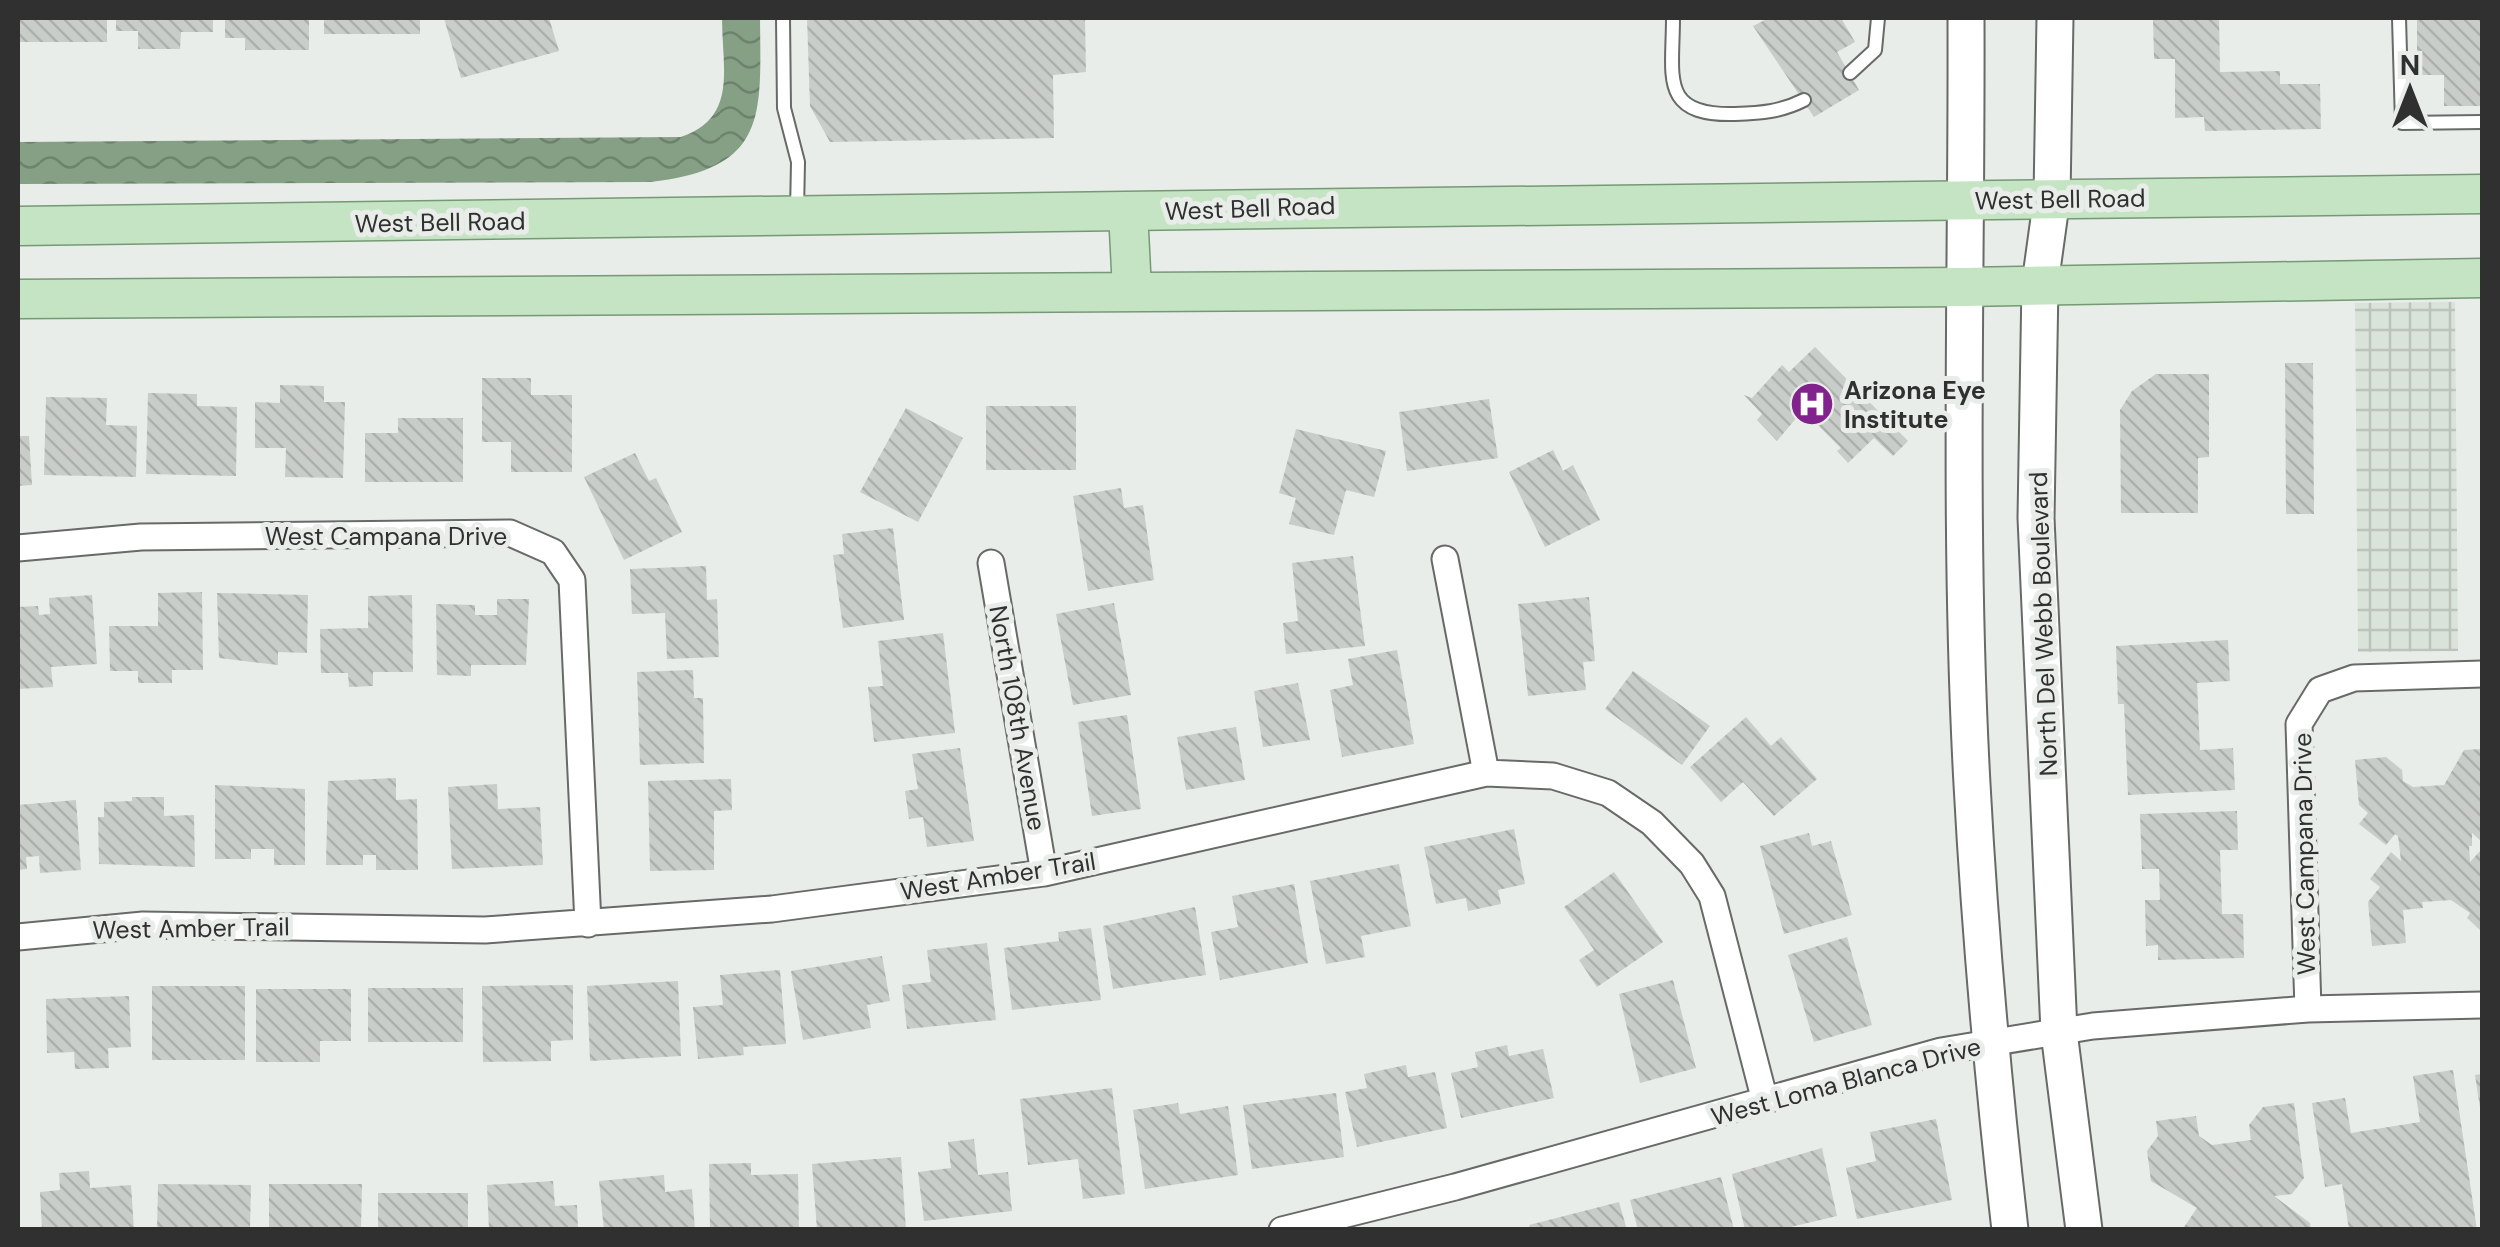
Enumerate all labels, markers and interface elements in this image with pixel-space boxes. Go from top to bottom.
north arrow [2360,40,2460,140]
text: N [2400,47,2420,84]
street label: West Bell Road [1974,182,2146,217]
street label: West Bell Road [1164,189,1336,228]
street label: West Bell Road [354,205,526,240]
place label: Arizona Eye Institute [1844,374,1986,436]
hospital icon: Arizona Eye Institute [1789,381,1835,427]
street label: North Del Webb Boulevard [2022,471,2065,777]
street label: West Campana Drive [265,520,507,553]
street label: North 108th Avenue [981,603,1054,833]
street label: West Campana Drive [2286,733,2323,975]
street label: West Amber Trail [898,845,1098,908]
street label: West Amber Trail [92,910,290,947]
street label: West Loma Blanca Drive [1708,1030,1985,1133]

